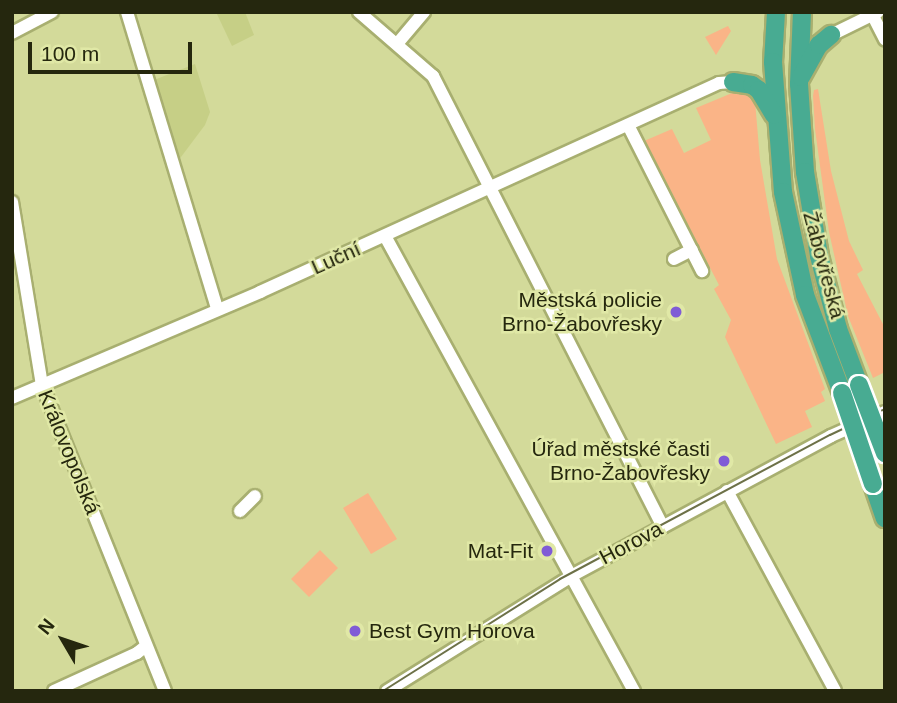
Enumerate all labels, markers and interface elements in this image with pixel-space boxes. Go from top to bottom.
scale bar [32,28,196,72]
text: 100 m [41,42,99,65]
street label: Žabovřeská [798,209,850,321]
street label: Luční [307,236,365,280]
place label: Městská policie Brno-Žabovřesky [502,287,662,337]
marker: Městská policie Brno-Žabovřesky [668,304,684,320]
street label: Královopolská [33,386,105,518]
place label: Úřad městské časti Brno-Žabovřesky [531,436,710,486]
marker: Úřad městské časti Brno-Žabovřesky [716,453,732,469]
street label: Horova [595,516,667,570]
place label: Mat-Fit [468,538,533,564]
marker: Mat-Fit [539,543,555,559]
north arrow [28,605,98,675]
text: N [34,615,59,638]
place label: Best Gym Horova [369,618,535,644]
marker: Best Gym Horova [347,623,363,639]

